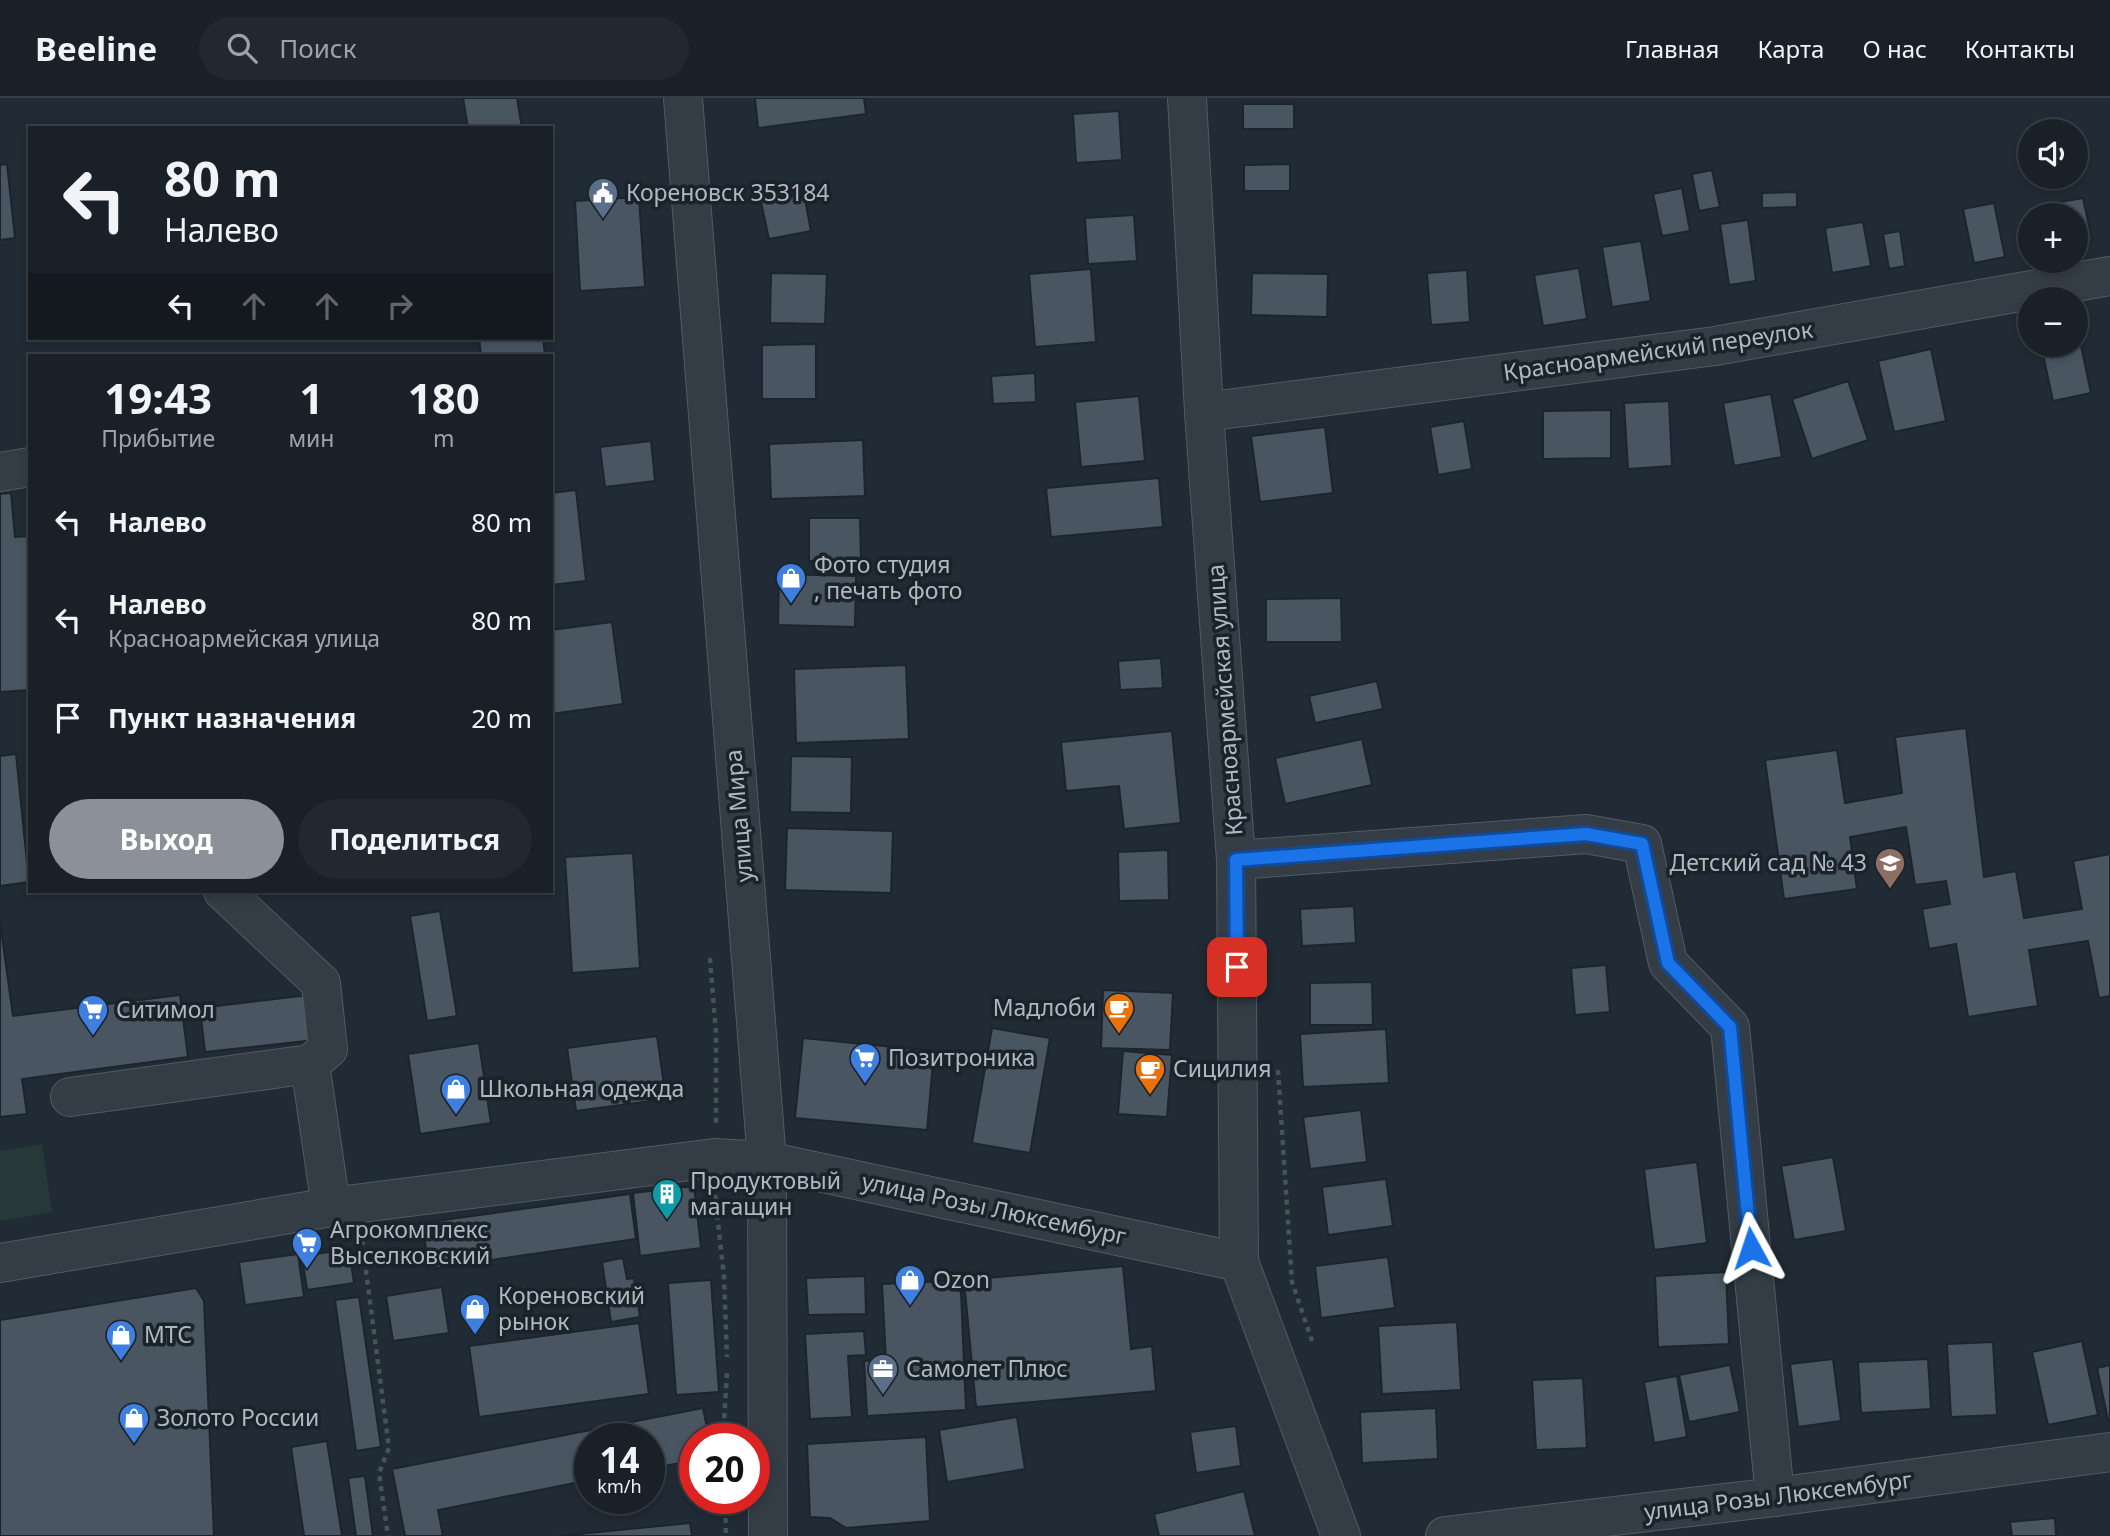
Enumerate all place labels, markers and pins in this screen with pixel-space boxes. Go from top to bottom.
public building icon: Кореновск 353184 [586,176,620,220]
place label: Кореновск 353184 [626,176,829,208]
place label: Фото студия , печать фото [814,548,962,606]
shop icon: Фото студия , печать фото [774,561,808,605]
place label: Детский сад № 43 [1669,846,1867,878]
school or university icon: Детский сад № 43 [1873,846,1907,890]
pin [1207,937,1267,997]
place label: Мадлоби [993,991,1096,1023]
cafe icon: Мадлоби [1102,991,1136,1035]
supermarket icon: Ситимол [76,993,110,1037]
place label: Ситимол [116,993,215,1025]
supermarket icon: Позитроника [848,1041,882,1085]
place label: Позитроника [888,1041,1035,1073]
cafe icon: Сицилия [1133,1052,1167,1096]
place label: Сицилия [1173,1052,1271,1084]
shop icon: Школьная одежда [439,1072,473,1116]
place label: Школьная одежда [479,1072,684,1104]
place label: Продуктовый магащин [690,1164,841,1222]
building icon: Продуктовый магащин [650,1177,684,1221]
place label: Агрокомплекс Выселковский [330,1213,490,1271]
supermarket icon: Агрокомплекс Выселковский [290,1226,324,1270]
shop icon: Ozon [893,1263,927,1307]
place label: Ozon [933,1263,990,1295]
place label: Кореновский рынок [498,1279,645,1337]
shop icon: Кореновский рынок [458,1292,492,1336]
shop icon: МТС [104,1318,138,1362]
place label: МТС [144,1318,192,1350]
office icon: Самолет Плюс [866,1352,900,1396]
place label: Самолет Плюс [906,1352,1068,1384]
shop icon: Золото России [117,1401,151,1445]
place label: Золото России [157,1401,319,1433]

